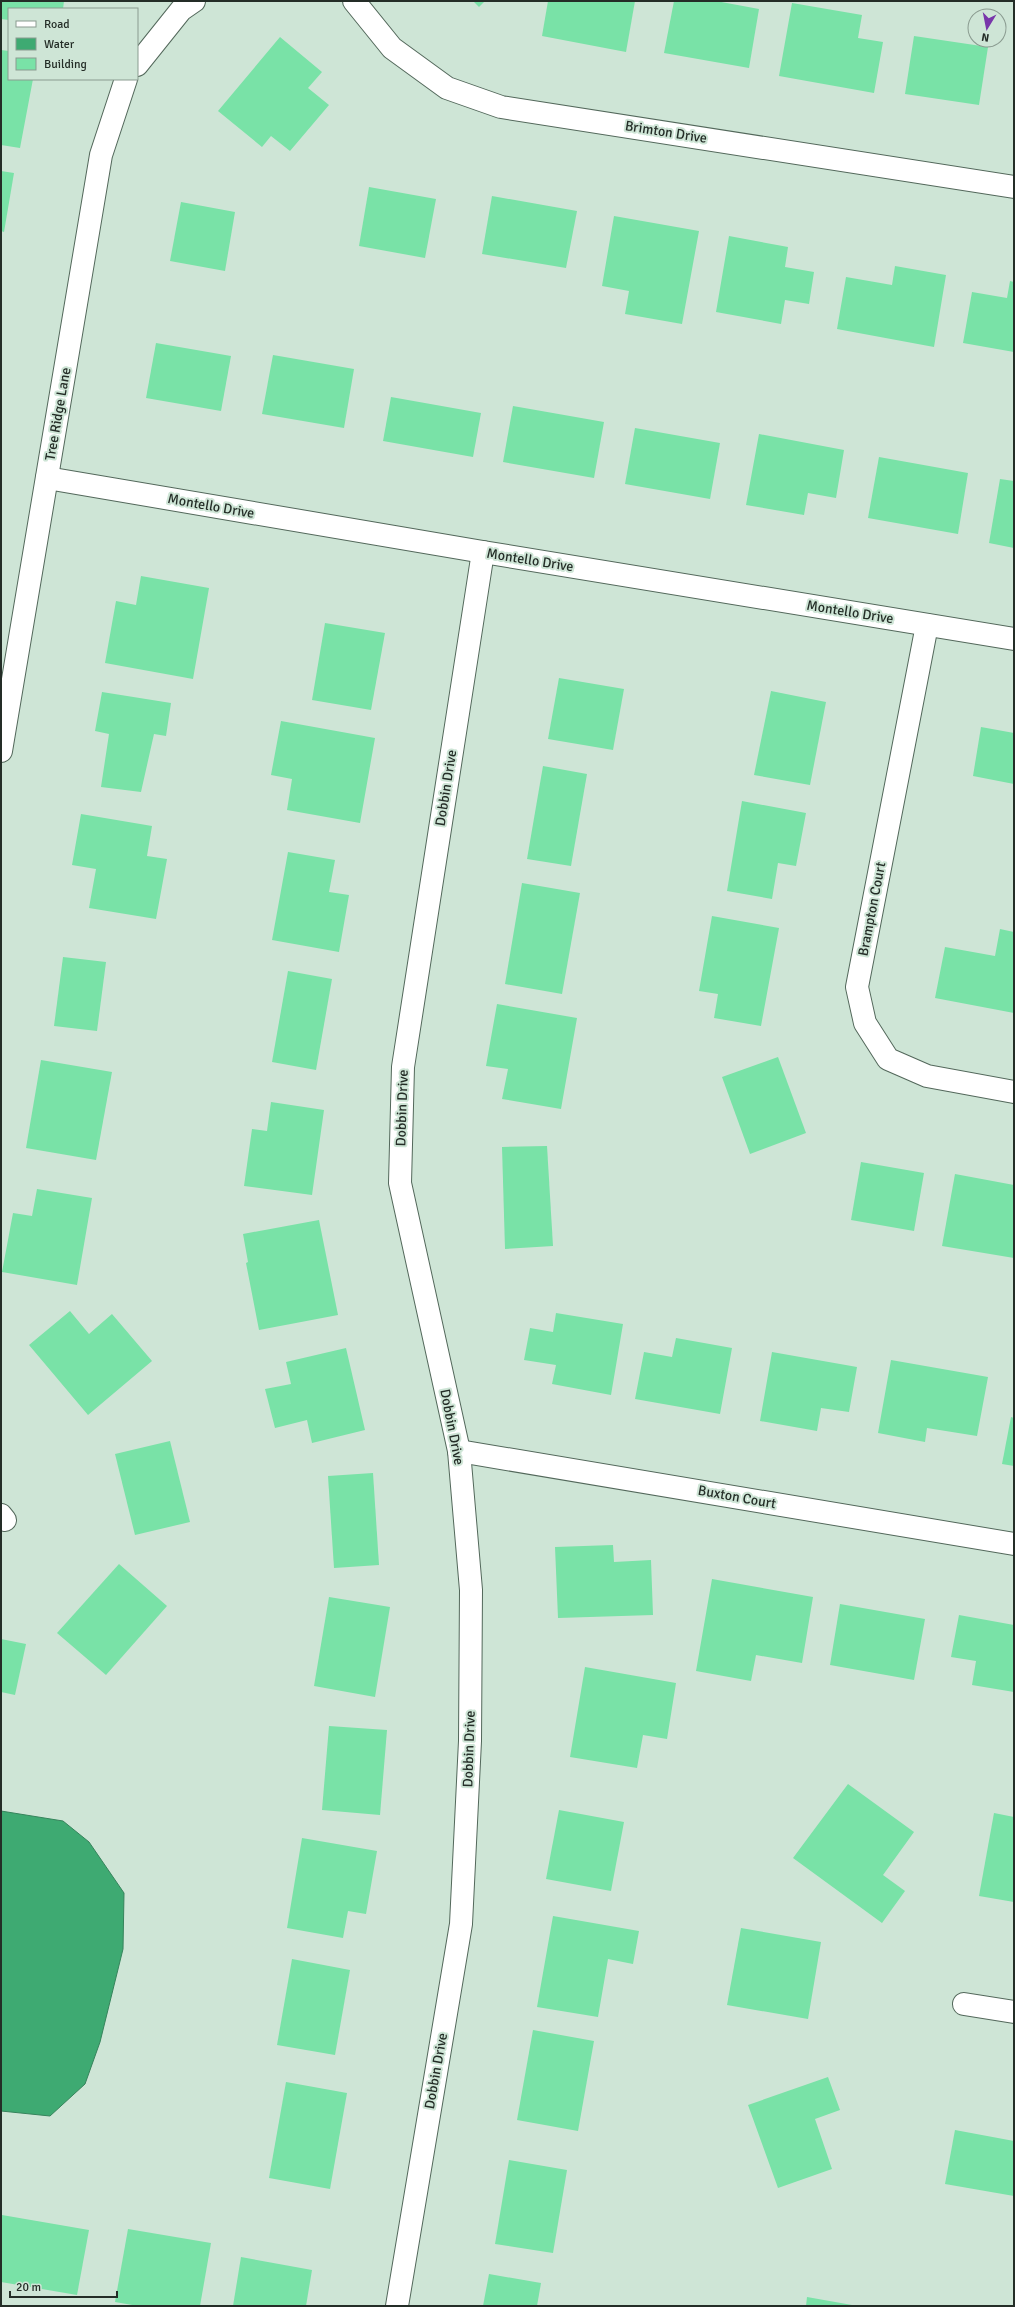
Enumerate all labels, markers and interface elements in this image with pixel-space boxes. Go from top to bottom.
legend [8,8,138,80]
north arrow [967,8,1007,48]
text: Road [44,17,70,32]
text: N [980,30,990,44]
text: Water [44,37,75,52]
text: Building [44,57,87,72]
street label: Brimton Drive [624,117,708,147]
street label: Tree Ridge Lane [41,366,75,462]
street label: Montello Drive [166,490,256,522]
street label: Montello Drive [485,545,575,575]
street label: Montello Drive [805,597,895,627]
street label: Dobbin Drive [432,749,460,827]
street label: Brampton Court [855,860,889,957]
street label: Dobbin Drive [392,1069,412,1147]
street label: Dobbin Drive [436,1388,468,1466]
street label: Buxton Court [697,1482,777,1512]
street label: Dobbin Drive [459,1710,479,1788]
street label: Dobbin Drive [421,2032,451,2110]
scale bar [10,2273,117,2299]
text: 20 m [16,2280,41,2295]

